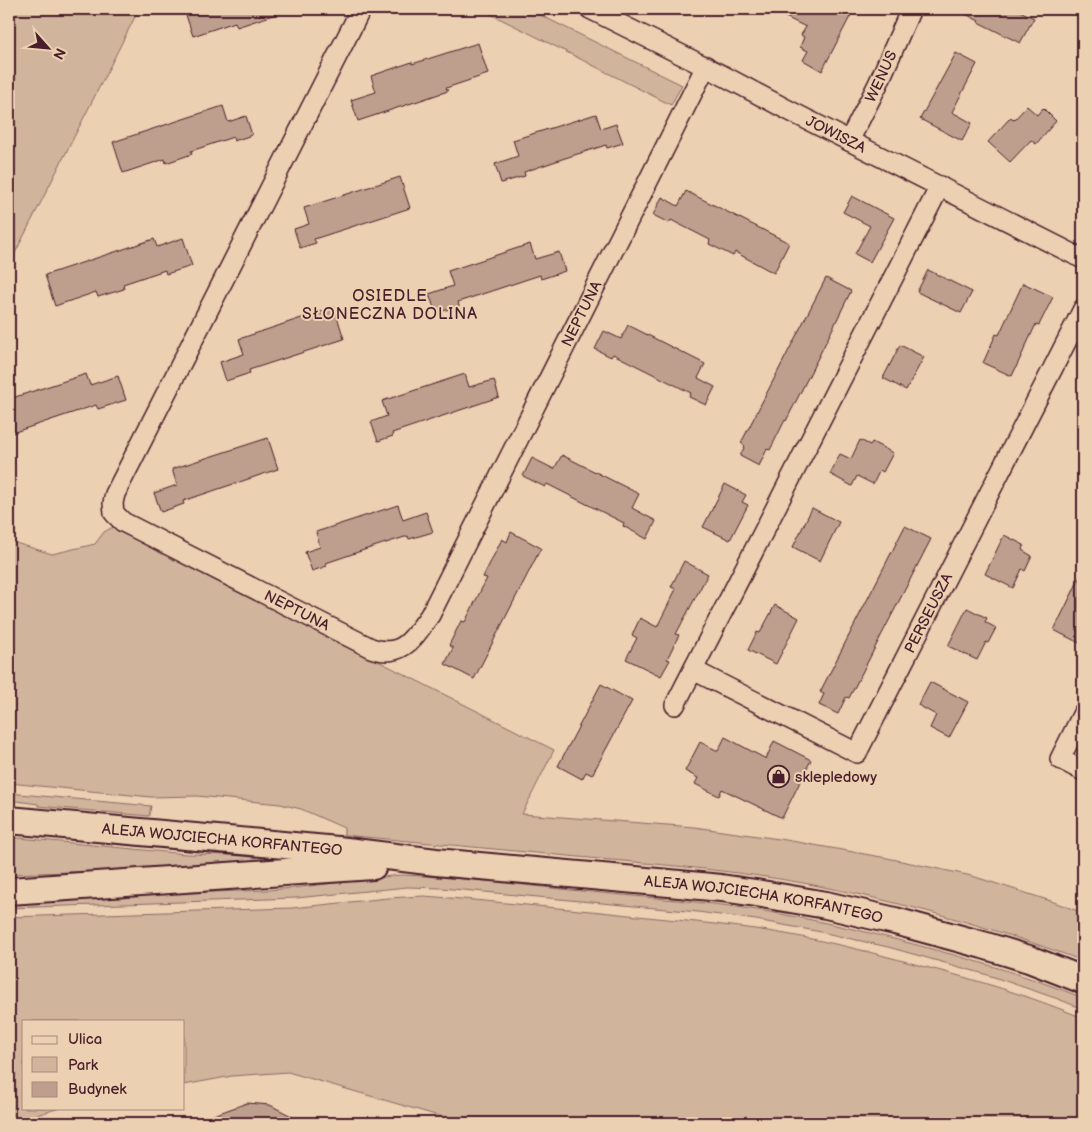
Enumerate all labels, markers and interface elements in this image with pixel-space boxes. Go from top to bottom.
north arrow [22,22,72,72]
text: N [49,45,69,62]
street label: WENUS [861,48,901,106]
street label: JOWISZA [803,111,870,158]
street label: NEPTUNA [557,277,606,350]
district label: OSIEDLE SŁONECZNA DOLINA [302,287,478,324]
street label: PERSEUSZA [900,569,957,656]
street label: NEPTUNA [261,586,334,635]
shop icon: sklepledowy [767,765,791,789]
place label: sklepledowy [795,768,877,787]
street label: ALEJA WOJCIECHA KORFANTEGO [101,819,343,860]
street label: ALEJA WOJCIECHA KORFANTEGO [643,871,885,927]
legend [22,1020,185,1110]
text: Ulica [68,1030,102,1049]
text: Park [68,1056,99,1075]
text: Budynek [68,1080,127,1099]

